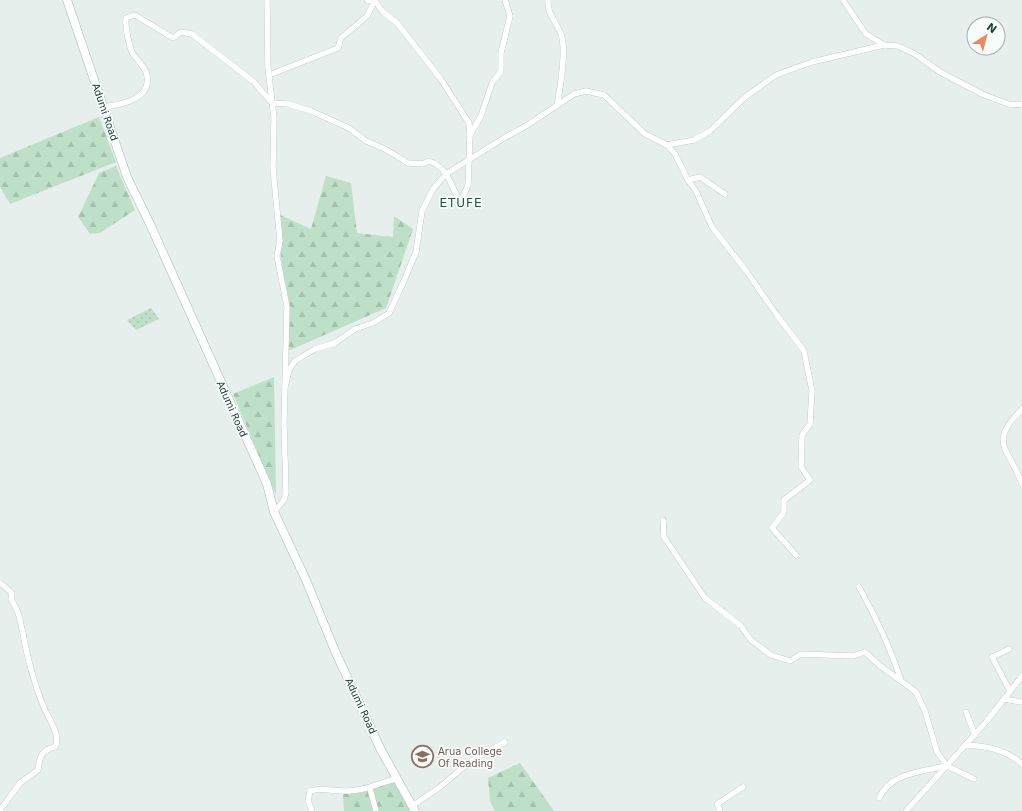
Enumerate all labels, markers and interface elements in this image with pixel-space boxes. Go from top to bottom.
north arrow [966,16,1006,56]
text: N [984,20,999,36]
street label: Adumi Road [90,82,120,142]
district label: ETUFE [439,196,483,210]
street label: Adumi Road [215,379,249,439]
street label: Adumi Road [343,676,379,736]
school or university icon: Arua College Of Reading [409,744,435,770]
place label: Arua College Of Reading [438,746,502,769]

